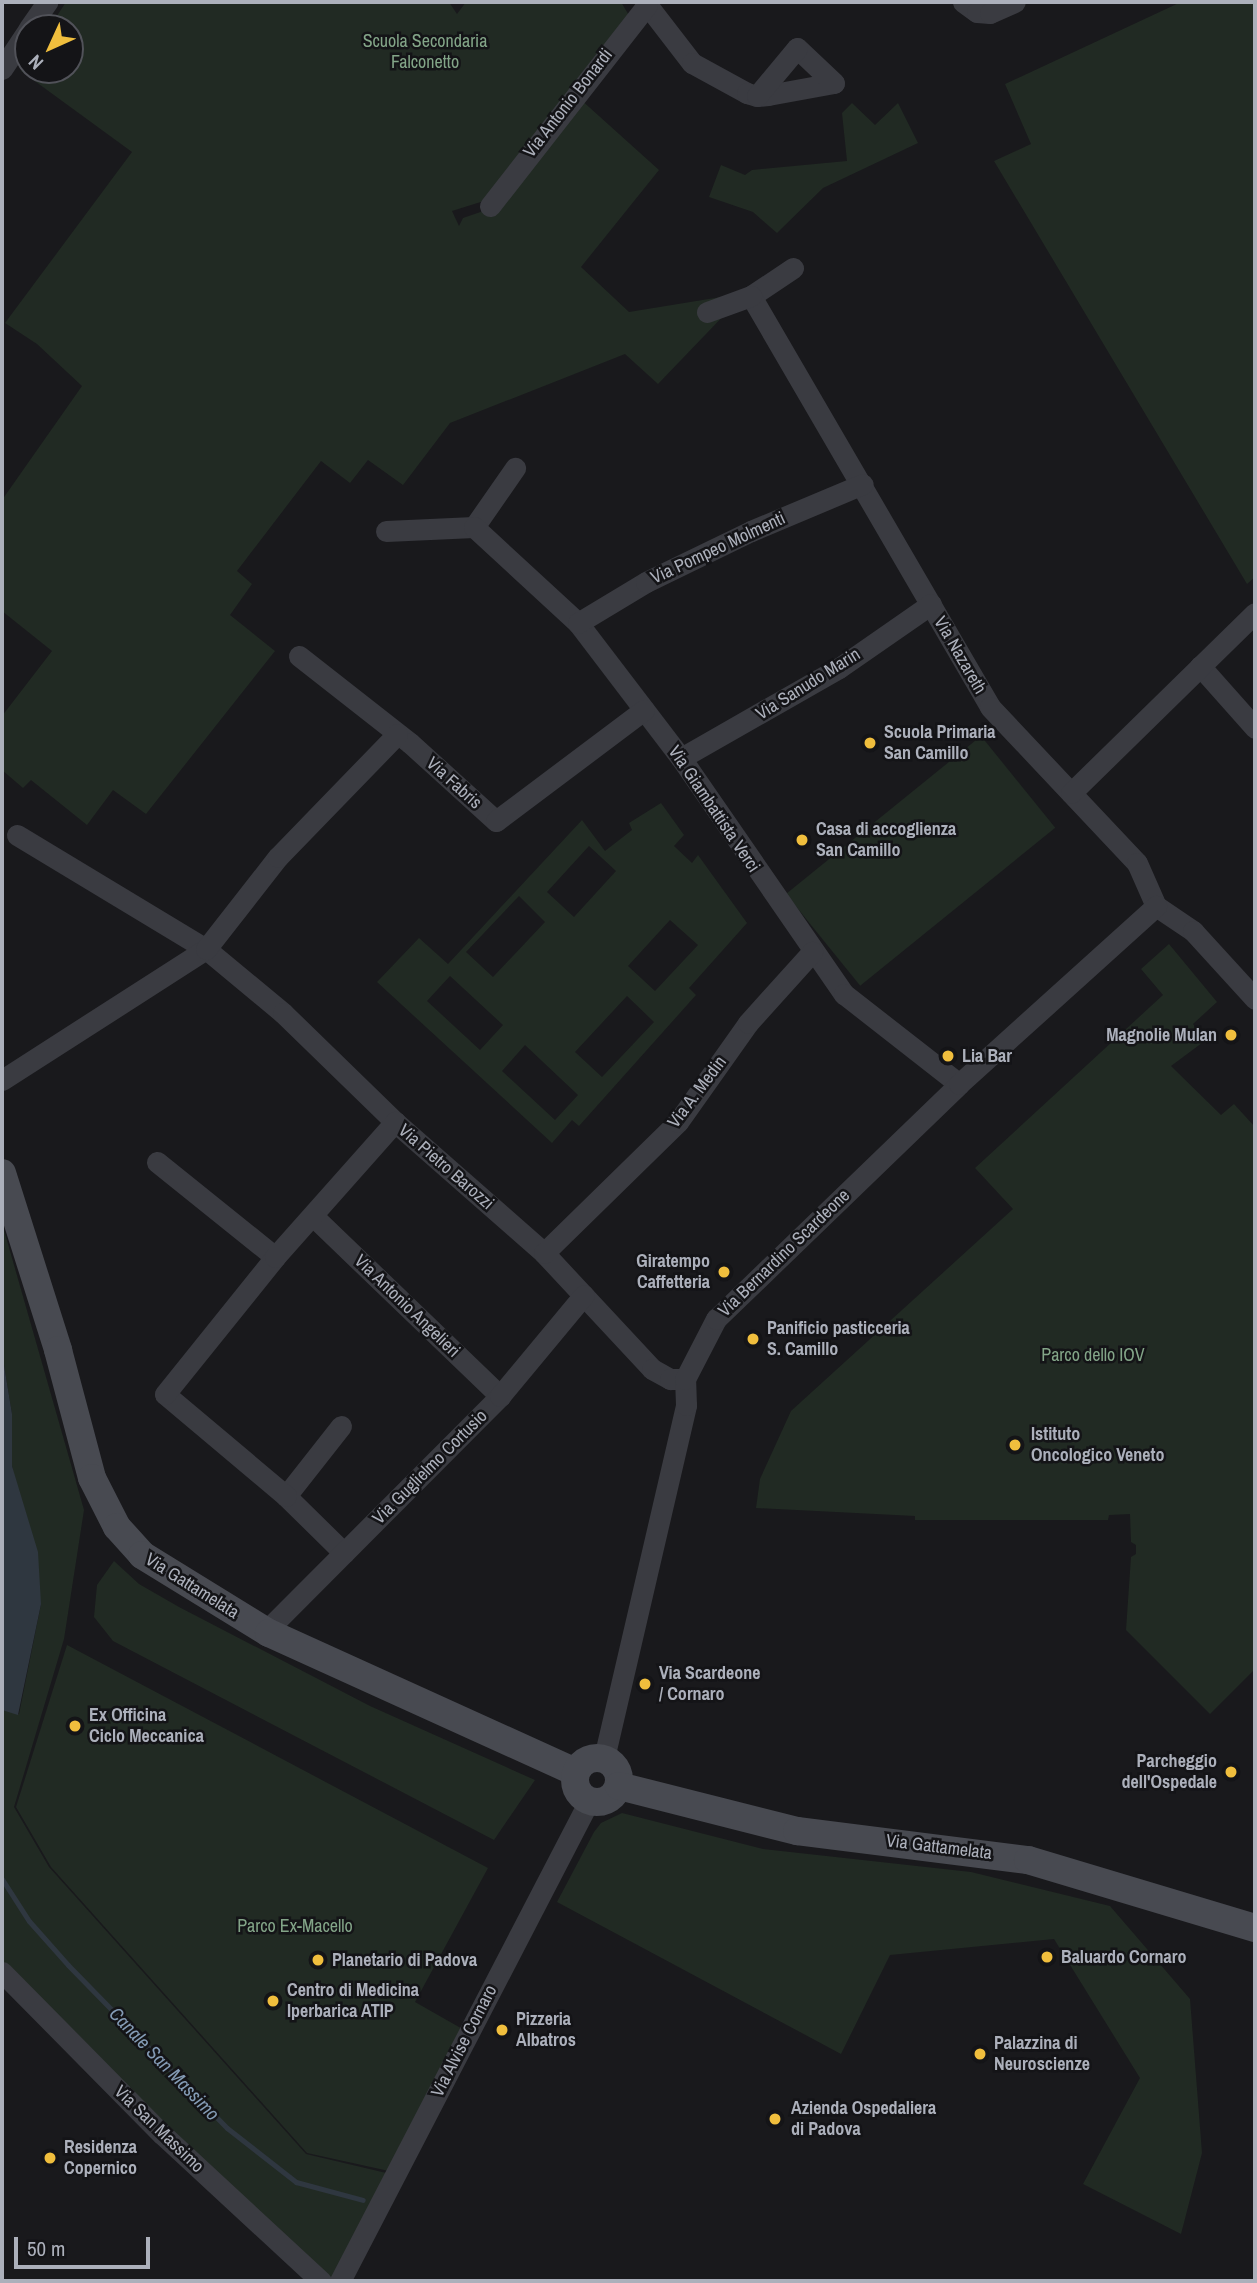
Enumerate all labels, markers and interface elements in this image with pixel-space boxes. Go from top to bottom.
north arrow [14,14,84,84]
park label: Scuola Secondaria Falconetto [363,31,487,74]
street label: Via Antonio Bonardi [519,44,617,162]
text: N [22,49,49,76]
street label: Via Pompeo Molmenti [647,507,789,589]
street label: Via Nazareth [929,612,991,698]
street label: Via Sanudo Marin [752,643,864,725]
place label: Scuola Primaria San Camillo [884,722,996,764]
marker: Scuola Primaria San Camillo [862,735,878,751]
street label: Via Giambattista Verci [664,742,764,876]
street label: Via Fabris [422,753,486,813]
place label: Casa di accoglienza San Camillo [816,819,956,862]
marker: Casa di accoglienza San Camillo [794,832,810,848]
place label: Magnolie Mulan [1106,1024,1217,1046]
marker: Magnolie Mulan [1223,1027,1239,1043]
place label: Lia Bar [962,1045,1012,1067]
marker: Lia Bar [940,1048,956,1064]
street label: Via A. Medin [663,1052,731,1132]
street label: Via Pietro Barozzi [394,1120,498,1214]
street label: Via Bernardino Scardeone [714,1185,854,1321]
street label: Via Antonio Angelieri [349,1250,465,1362]
place label: Giratempo Caffetteria [636,1251,710,1294]
marker: Giratempo Caffetteria [716,1264,732,1280]
place label: Panificio pasticceria S. Camillo [767,1318,910,1360]
marker: Panificio pasticceria S. Camillo [745,1331,761,1347]
park label: Parco dello IOV [1041,1344,1145,1366]
street label: Via Guglielmo Cortusio [368,1405,492,1529]
place label: Istituto Oncologico Veneto [1031,1424,1164,1466]
marker: Istituto Oncologico Veneto [1005,1435,1025,1455]
street label: Via Gattamelata [141,1549,243,1623]
place label: Via Scardeone / Cornaro [659,1663,760,1706]
marker: Via Scardeone / Cornaro [637,1676,653,1692]
place label: Ex Officina Ciclo Meccanica [89,1705,204,1748]
marker: Ex Officina Ciclo Meccanica [67,1718,83,1734]
place label: Parcheggio dell'Ospedale [1122,1751,1217,1794]
marker: Parcheggio dell'Ospedale [1223,1764,1239,1780]
street label: Via Gattamelata [885,1830,993,1864]
park label: Parco Ex-Macello [237,1915,353,1937]
place label: Baluardo Cornaro [1061,1946,1186,1968]
place label: Planetario di Padova [332,1949,477,1971]
marker: Baluardo Cornaro [1039,1949,1055,1965]
marker: Planetario di Padova [310,1952,326,1968]
place label: Centro di Medicina Iperbarica ATIP [287,1980,419,2022]
street label: Via Alvise Cornaro [426,1981,502,2101]
marker: Centro di Medicina Iperbarica ATIP [265,1993,281,2009]
water label: Canale San Massimo [104,2003,224,2125]
place label: Pizzeria Albatros [516,2009,576,2052]
marker: Pizzeria Albatros [494,2022,510,2038]
place label: Palazzina di Neuroscienze [994,2033,1090,2076]
marker: Palazzina di Neuroscienze [972,2046,988,2062]
street label: Via San Massimo [110,2081,208,2177]
place label: Azienda Ospedaliera di Padova [791,2098,936,2140]
marker: Azienda Ospedaliera di Padova [765,2109,785,2129]
place label: Residenza Copernico [64,2137,137,2180]
marker: Residenza Copernico [42,2150,58,2166]
scale bar [18,2224,154,2268]
text: 50 m [27,2234,65,2263]

